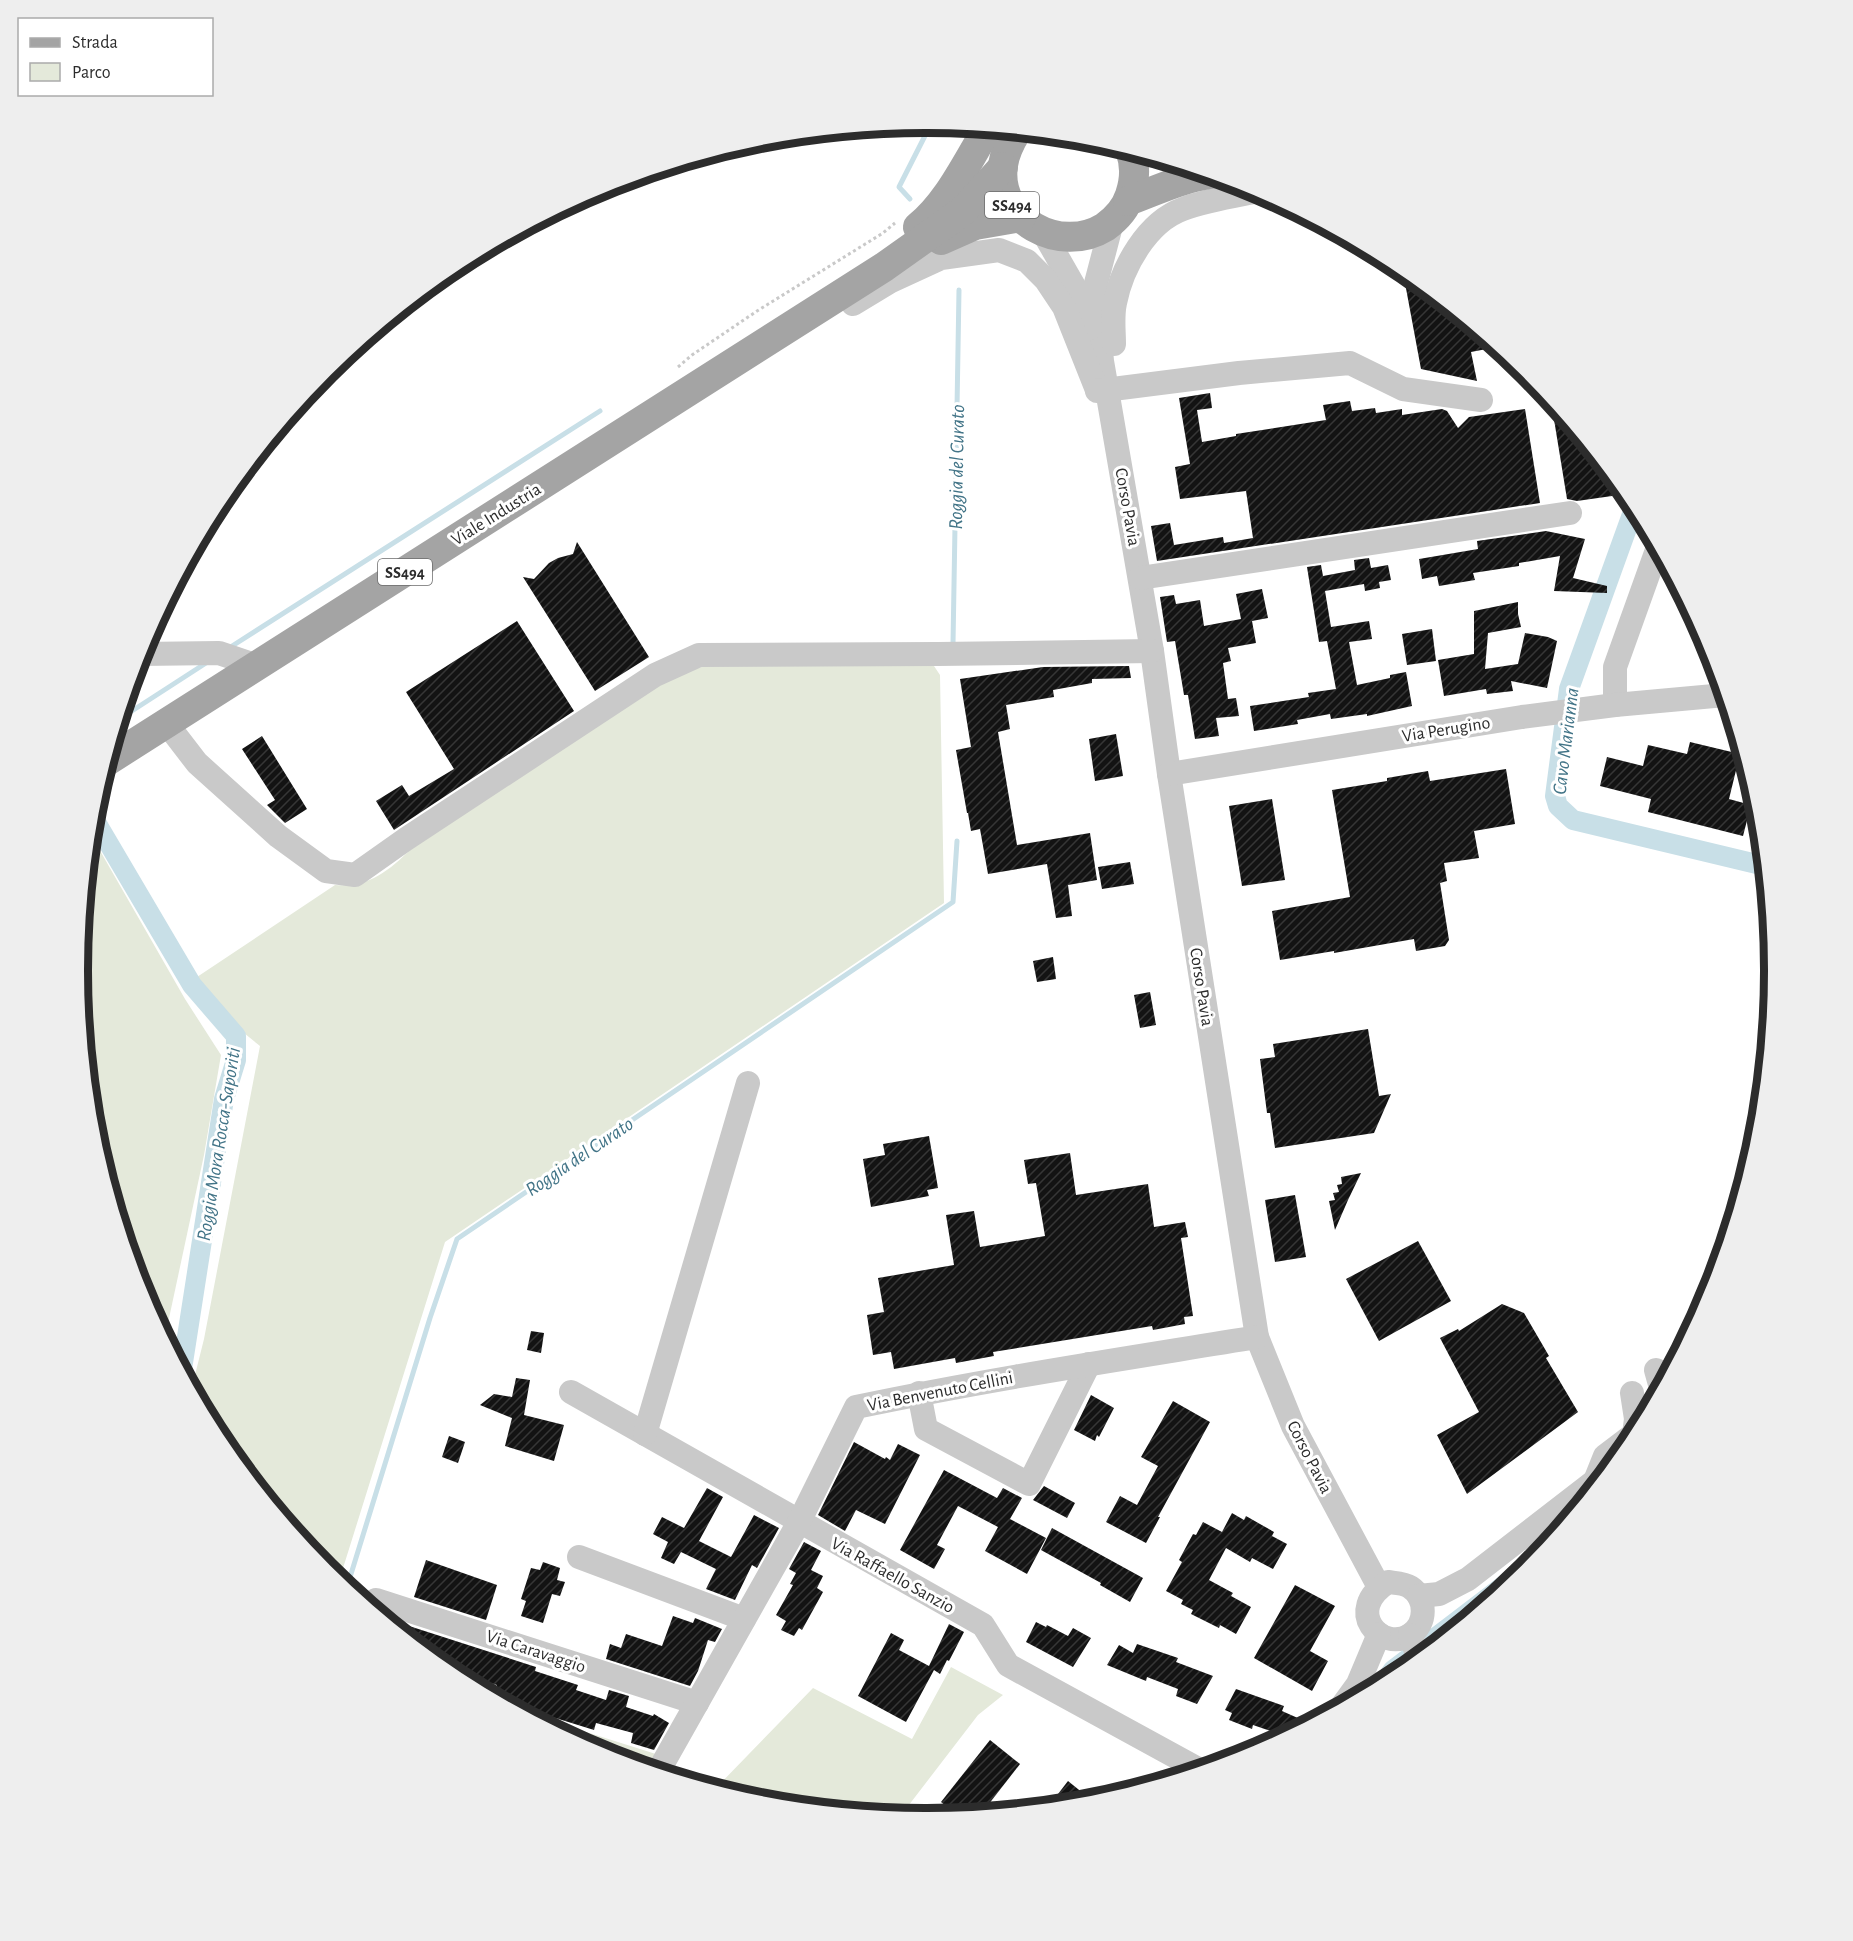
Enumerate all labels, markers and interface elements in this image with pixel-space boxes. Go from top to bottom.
legend [18,18,213,96]
text: Strada [72,34,118,52]
text: Parco [72,64,111,82]
road number: SS494 [985,192,1039,218]
water label: Roggia del Curato [946,404,968,530]
street label: Corso Pavia [1111,467,1143,548]
street label: Viale Industria [449,480,544,549]
road number: SS494 [378,559,432,585]
water label: Cavo Marianna [1550,687,1582,796]
street label: Via Perugino [1401,714,1492,746]
street label: Corso Pavia [1186,947,1216,1028]
water label: Roggia Mora Rocca-Saporiti [194,1046,244,1242]
water label: Roggia del Curato [522,1114,637,1200]
street label: Via Benvenuto Cellini [866,1369,1015,1415]
street label: Corso Pavia [1283,1418,1335,1497]
street label: Via Raffaello Sanzio [828,1535,957,1617]
street label: Via Caravaggio [484,1627,588,1677]

